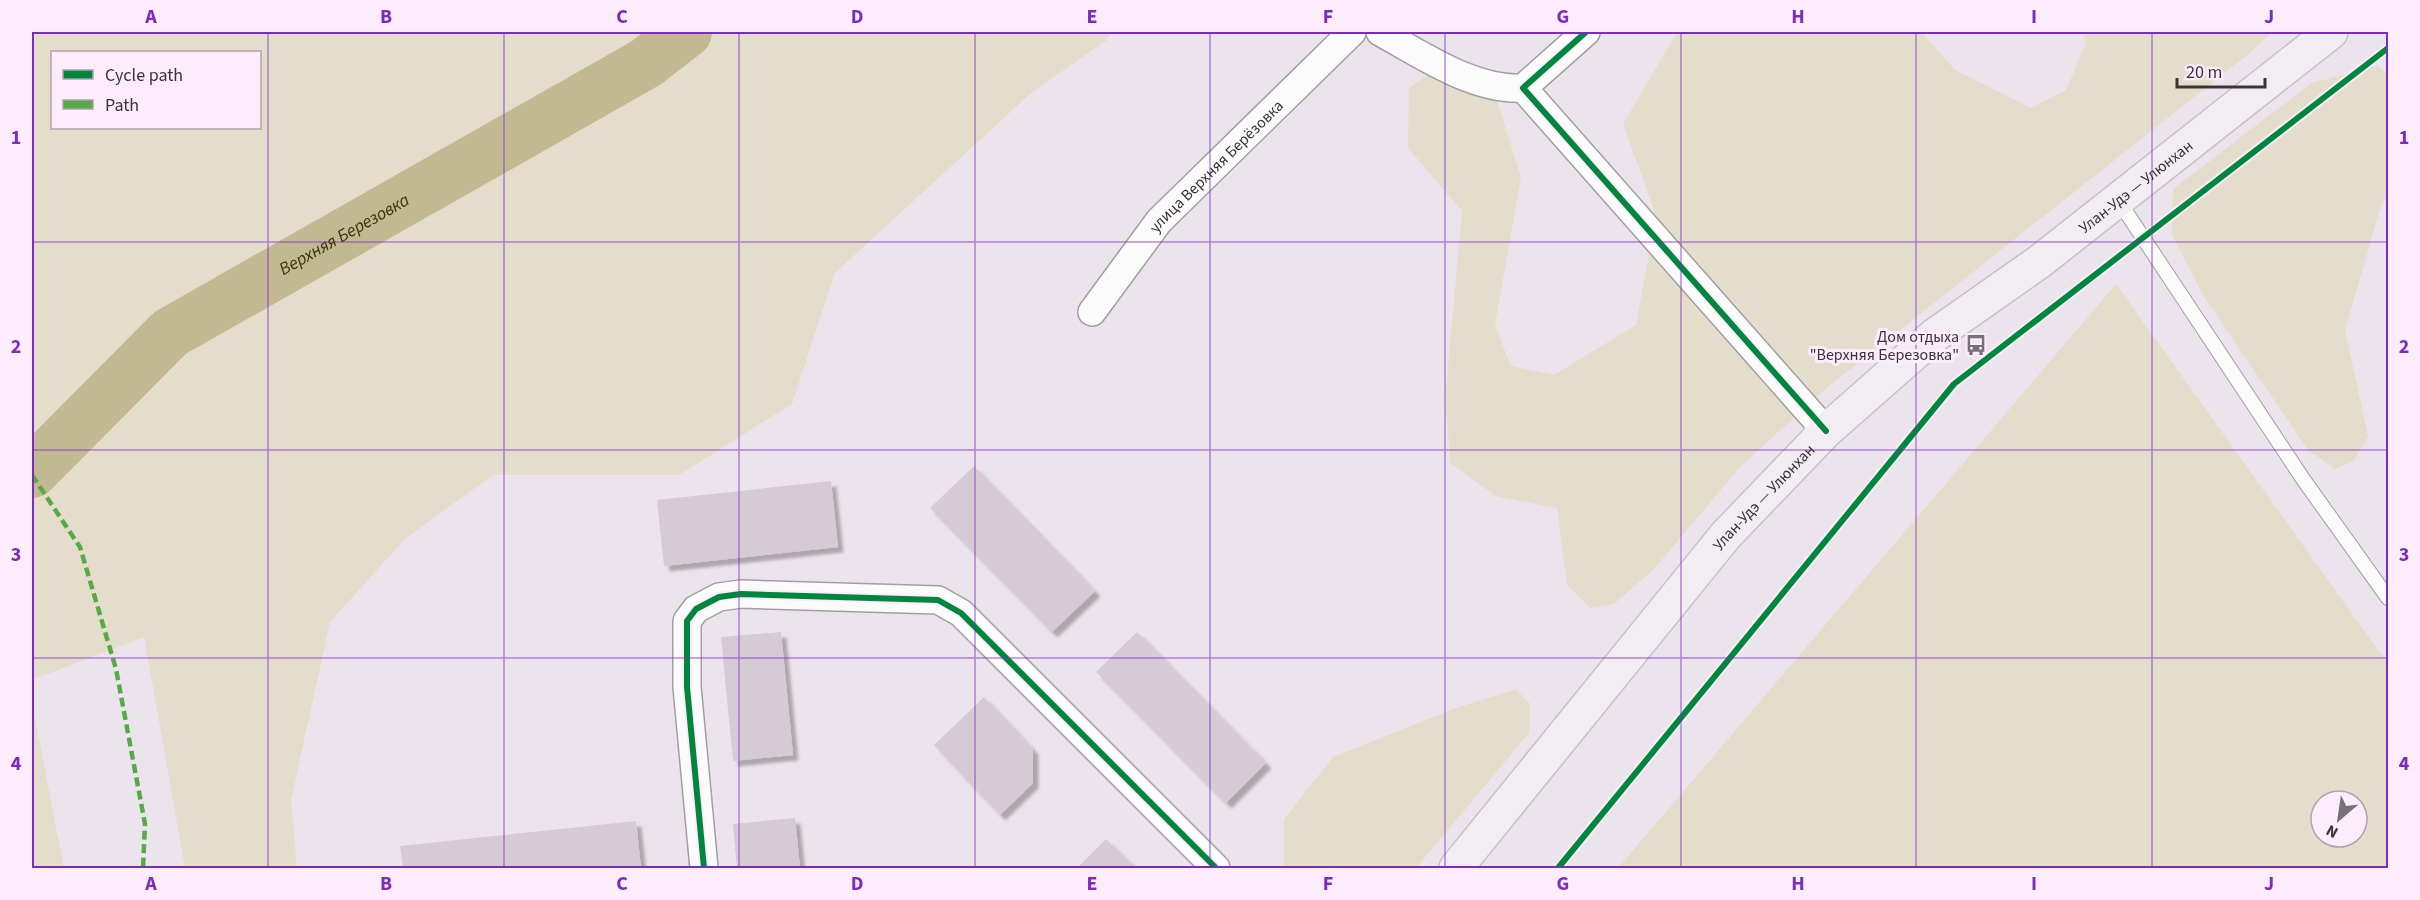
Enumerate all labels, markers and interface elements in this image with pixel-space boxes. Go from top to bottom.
text: A [144,3,157,31]
text: B [380,3,392,31]
text: C [616,3,628,31]
text: D [851,3,863,31]
text: E [1087,3,1097,31]
text: F [1323,3,1333,31]
text: G [1557,3,1569,31]
text: H [1791,3,1805,31]
text: I [2031,3,2037,31]
text: J [2264,3,2274,31]
legend [51,51,261,129]
scale bar [2177,51,2266,89]
text: 20 m [2186,60,2222,85]
text: Cycle path [105,63,183,88]
text: Path [105,93,139,118]
street label: улица Верхняя Берёзовка [1144,95,1289,237]
text: 1 [11,124,21,152]
text: 1 [2399,124,2409,152]
street label: Улан-Удэ — Улюнхан [2074,135,2198,239]
water label: Верхняя Березовка [274,188,414,282]
place label: Дом отдыха "Верхняя Березовка" [1810,326,1959,366]
text: 2 [11,333,21,361]
bus stop icon: Дом отдыха "Верхняя Березовка" [1964,333,1988,357]
text: 2 [2399,333,2409,361]
street label: Улан-Удэ — Улюнхан [1708,439,1820,555]
text: 3 [11,541,21,569]
text: 3 [2399,541,2409,569]
text: 4 [11,750,22,778]
text: 4 [2399,750,2410,778]
north arrow [2309,789,2369,849]
text: N [2322,819,2342,843]
text: A [144,870,157,898]
text: B [380,870,392,898]
text: C [616,870,628,898]
text: D [851,870,863,898]
text: E [1087,870,1097,898]
text: F [1323,870,1333,898]
text: G [1557,870,1569,898]
text: H [1791,870,1805,898]
text: I [2031,870,2037,898]
text: J [2264,870,2274,898]

